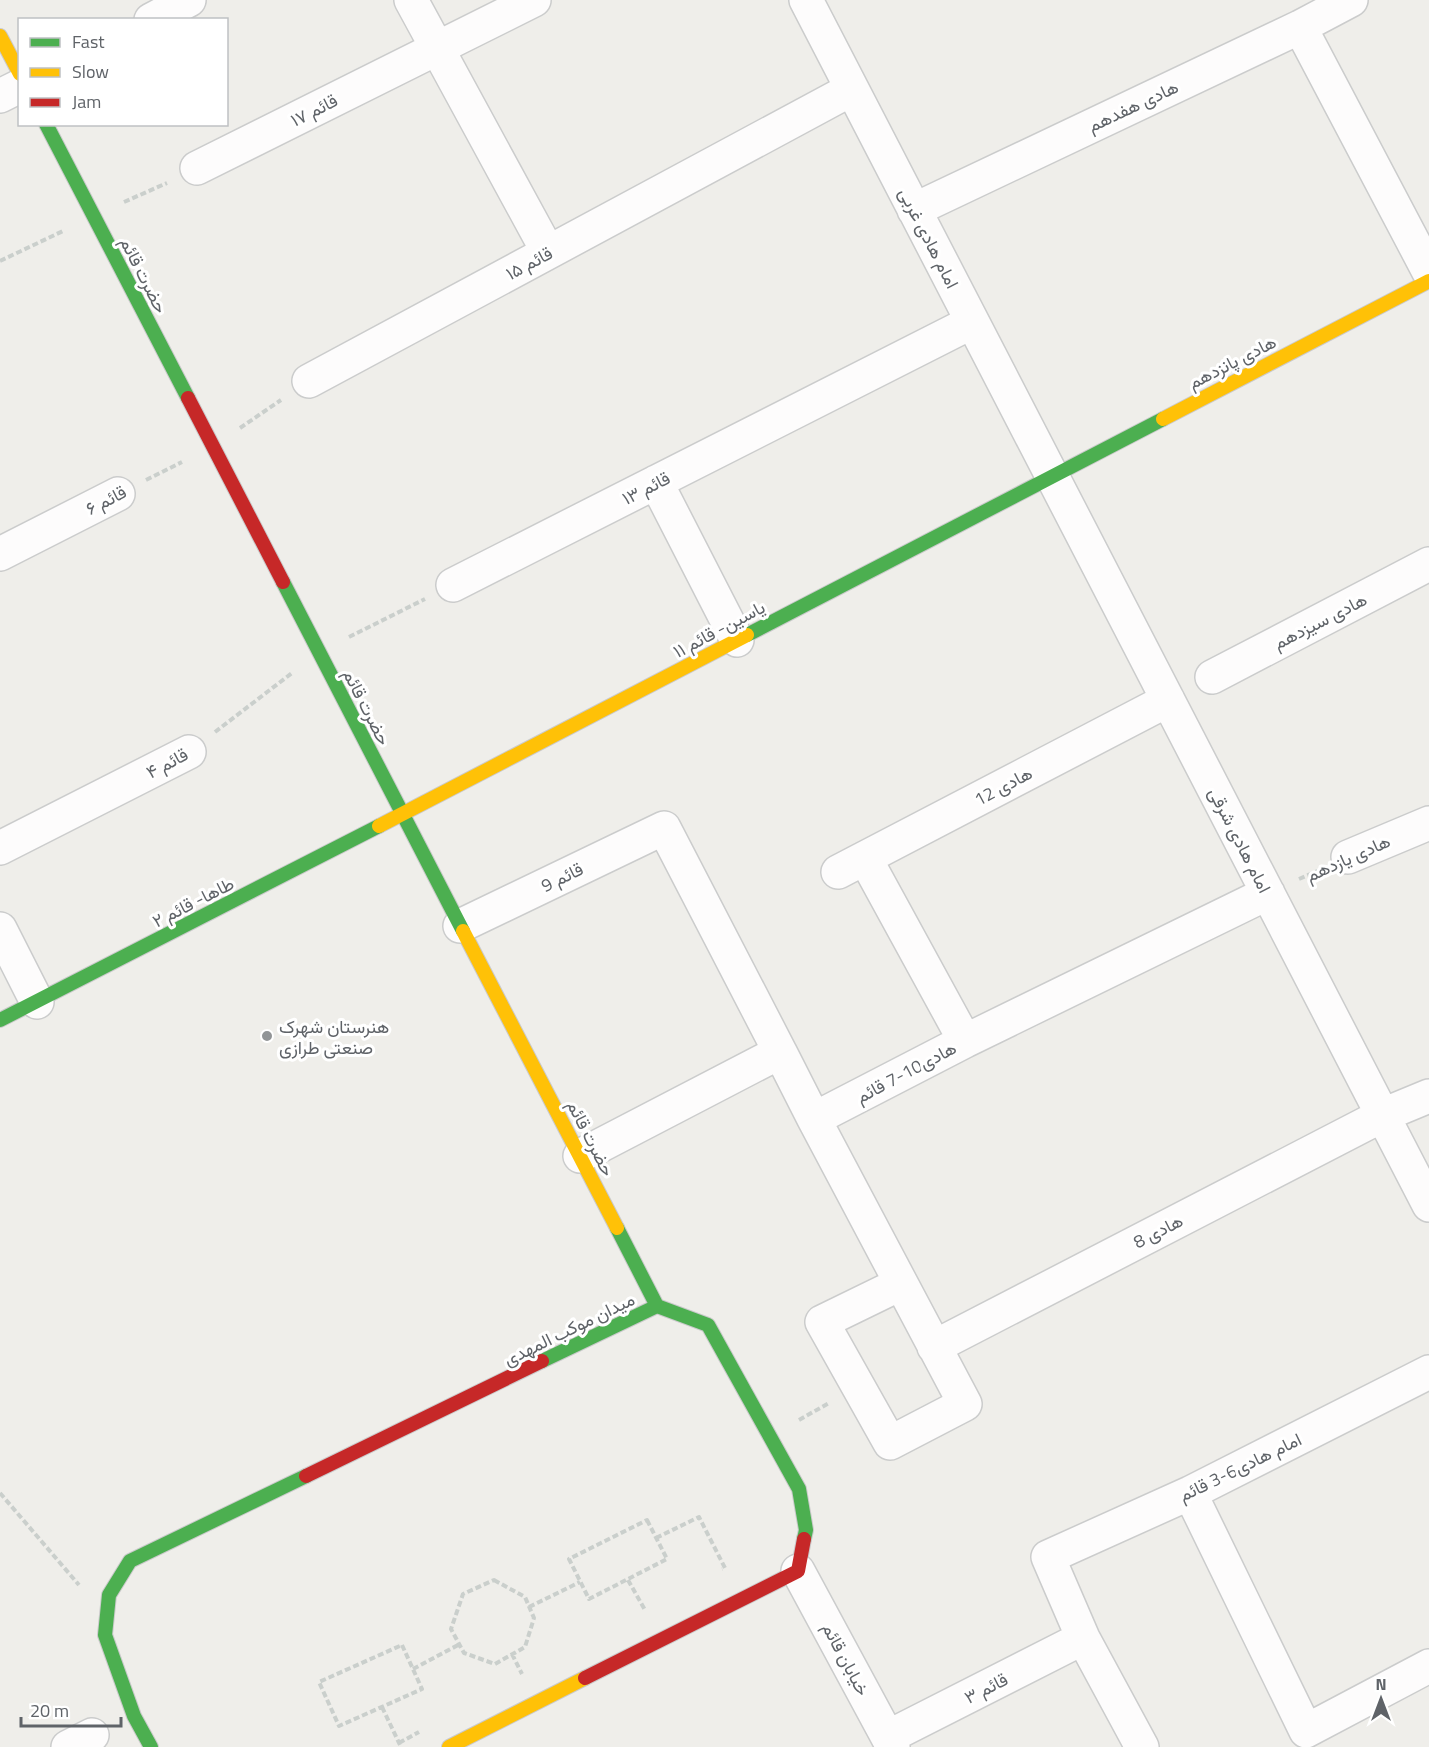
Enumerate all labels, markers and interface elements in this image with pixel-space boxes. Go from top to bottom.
legend [18,18,228,126]
text: Fast [72,28,105,55]
text: Slow [72,58,109,85]
street label: هادی هفدهم [1083,73,1183,139]
street label: قائم ۱۷ [286,87,342,133]
text: Jam [72,88,101,115]
street label: امام هادی غربی [892,183,966,293]
street label: حضرت قائم [113,232,175,318]
street label: قائم ۱۵ [501,239,557,287]
street label: هادی پانزدهم [1183,328,1281,396]
street label: قائم ۱۳ [617,464,675,512]
street label: قائم ۶ [81,478,131,522]
street label: هادی سیزدهم [1268,586,1372,656]
street label: یاسین- قائم ۱۱ [668,593,770,665]
street label: حضرت قائم [336,664,398,750]
street label: قائم ۴ [141,741,193,785]
street label: 12 هادی [969,759,1037,813]
street label: امام هادی شرقی [1202,782,1278,898]
street label: هادی یازدهم [1301,827,1395,889]
street label: قائم 9 [536,855,588,899]
street label: طاها- قائم ۲ [147,870,239,934]
place label: هنرستان شهرک صنعتی طرازی [279,1013,389,1061]
marker: هنرستان شهرک صنعتی طرازی [260,1029,274,1043]
street label: هادی10-7 قائم [851,1034,961,1110]
street label: حضرت قائم [560,1095,622,1181]
street label: هادی 8 [1128,1207,1188,1255]
street label: میدان موکب المهدی [499,1285,639,1373]
street label: امام هادی6-3 قائم [1174,1426,1306,1508]
street label: خیابان قائم [815,1618,877,1700]
street label: قائم ۳ [960,1666,1012,1710]
north arrow [1351,1669,1411,1729]
text: N [1375,1672,1387,1696]
scale bar [21,1690,122,1728]
text: 20 m [30,1697,69,1724]

